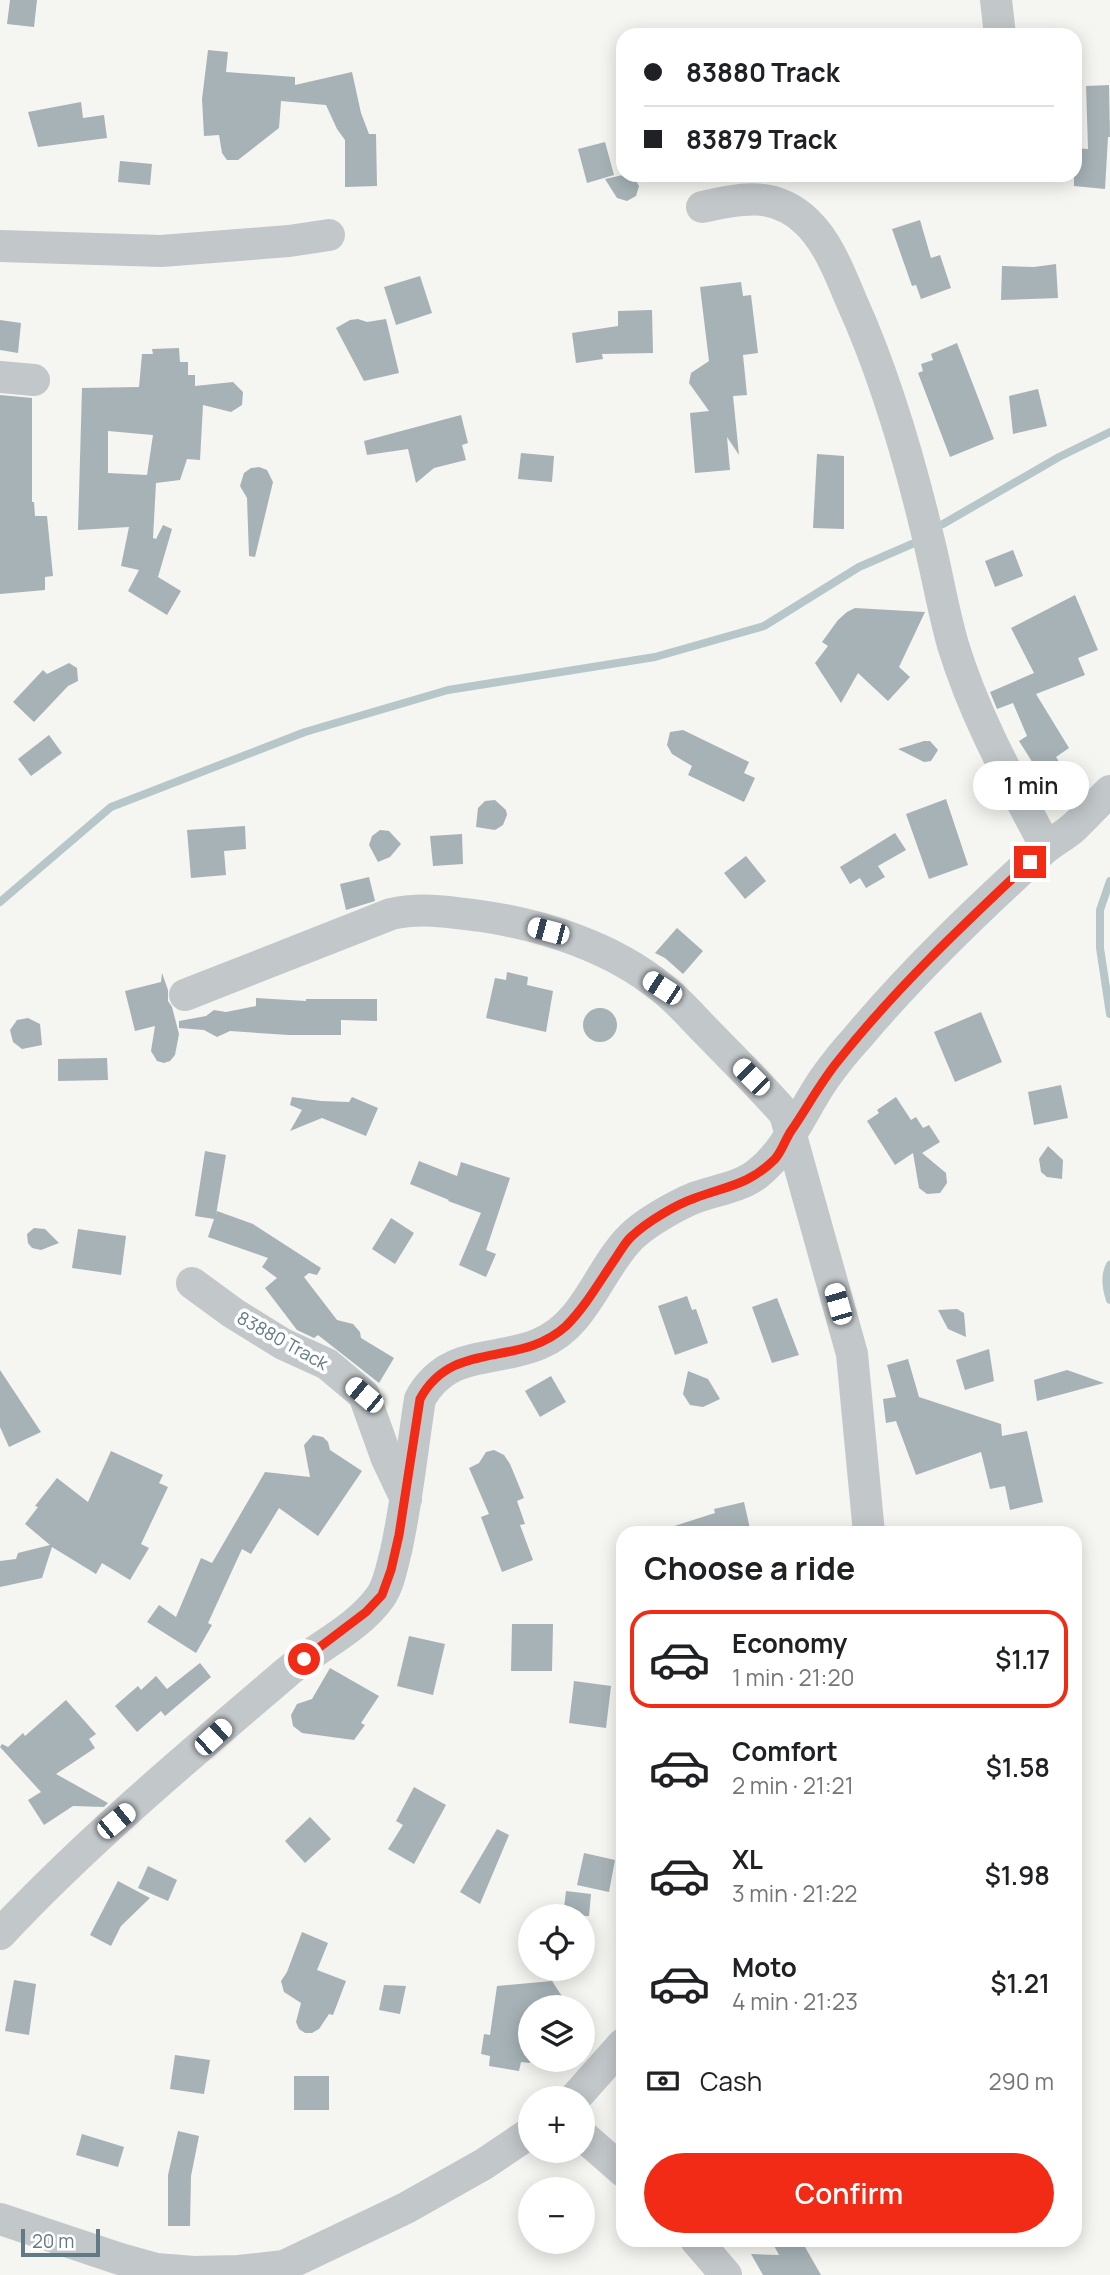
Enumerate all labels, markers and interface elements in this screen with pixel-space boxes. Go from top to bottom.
text: 83880 Track [686,54,840,90]
text: 83879 Track [686,121,837,157]
callout: 1 min [972,760,1088,810]
text: 1 min [1004,769,1058,801]
route end [1014,846,1046,878]
car [525,915,572,947]
car [639,968,686,1008]
car [729,1055,774,1099]
car [823,1281,854,1327]
street label: 83880 Track [233,1305,334,1375]
car [342,1373,387,1417]
text: Choose a ride [644,1546,855,1590]
text: Economy [732,1625,847,1661]
icon: car [648,1628,711,1691]
text: $1.17 [995,1641,1050,1677]
route start [288,1643,320,1675]
text: 1 min · 21:20 [732,1661,855,1693]
car [191,1715,236,1759]
text: Comfort [732,1733,838,1769]
icon: car [648,1736,711,1799]
text: $1.58 [986,1749,1050,1785]
text: 2 min · 21:21 [732,1769,854,1801]
car [94,1800,139,1842]
text: XL [732,1841,763,1877]
icon: car [648,1844,711,1907]
text: $1.98 [985,1857,1050,1893]
text: 3 min · 21:22 [732,1877,857,1909]
map controls [518,1904,595,2254]
button: locate [518,1904,595,1981]
text: Moto [732,1949,797,1985]
icon: car [648,1952,711,2015]
text: $1.21 [990,1965,1050,2001]
text: 4 min · 21:23 [732,1985,858,2017]
button: layers [518,1995,595,2072]
icon: cash [644,2062,682,2100]
text: Cash [700,2063,762,2099]
text: 290 m [988,2065,1054,2097]
button: + [518,2086,595,2163]
button: Confirm [644,2153,1054,2233]
button: − [518,2177,595,2254]
scale bar [21,2226,100,2258]
text: 20 m [32,2228,74,2254]

